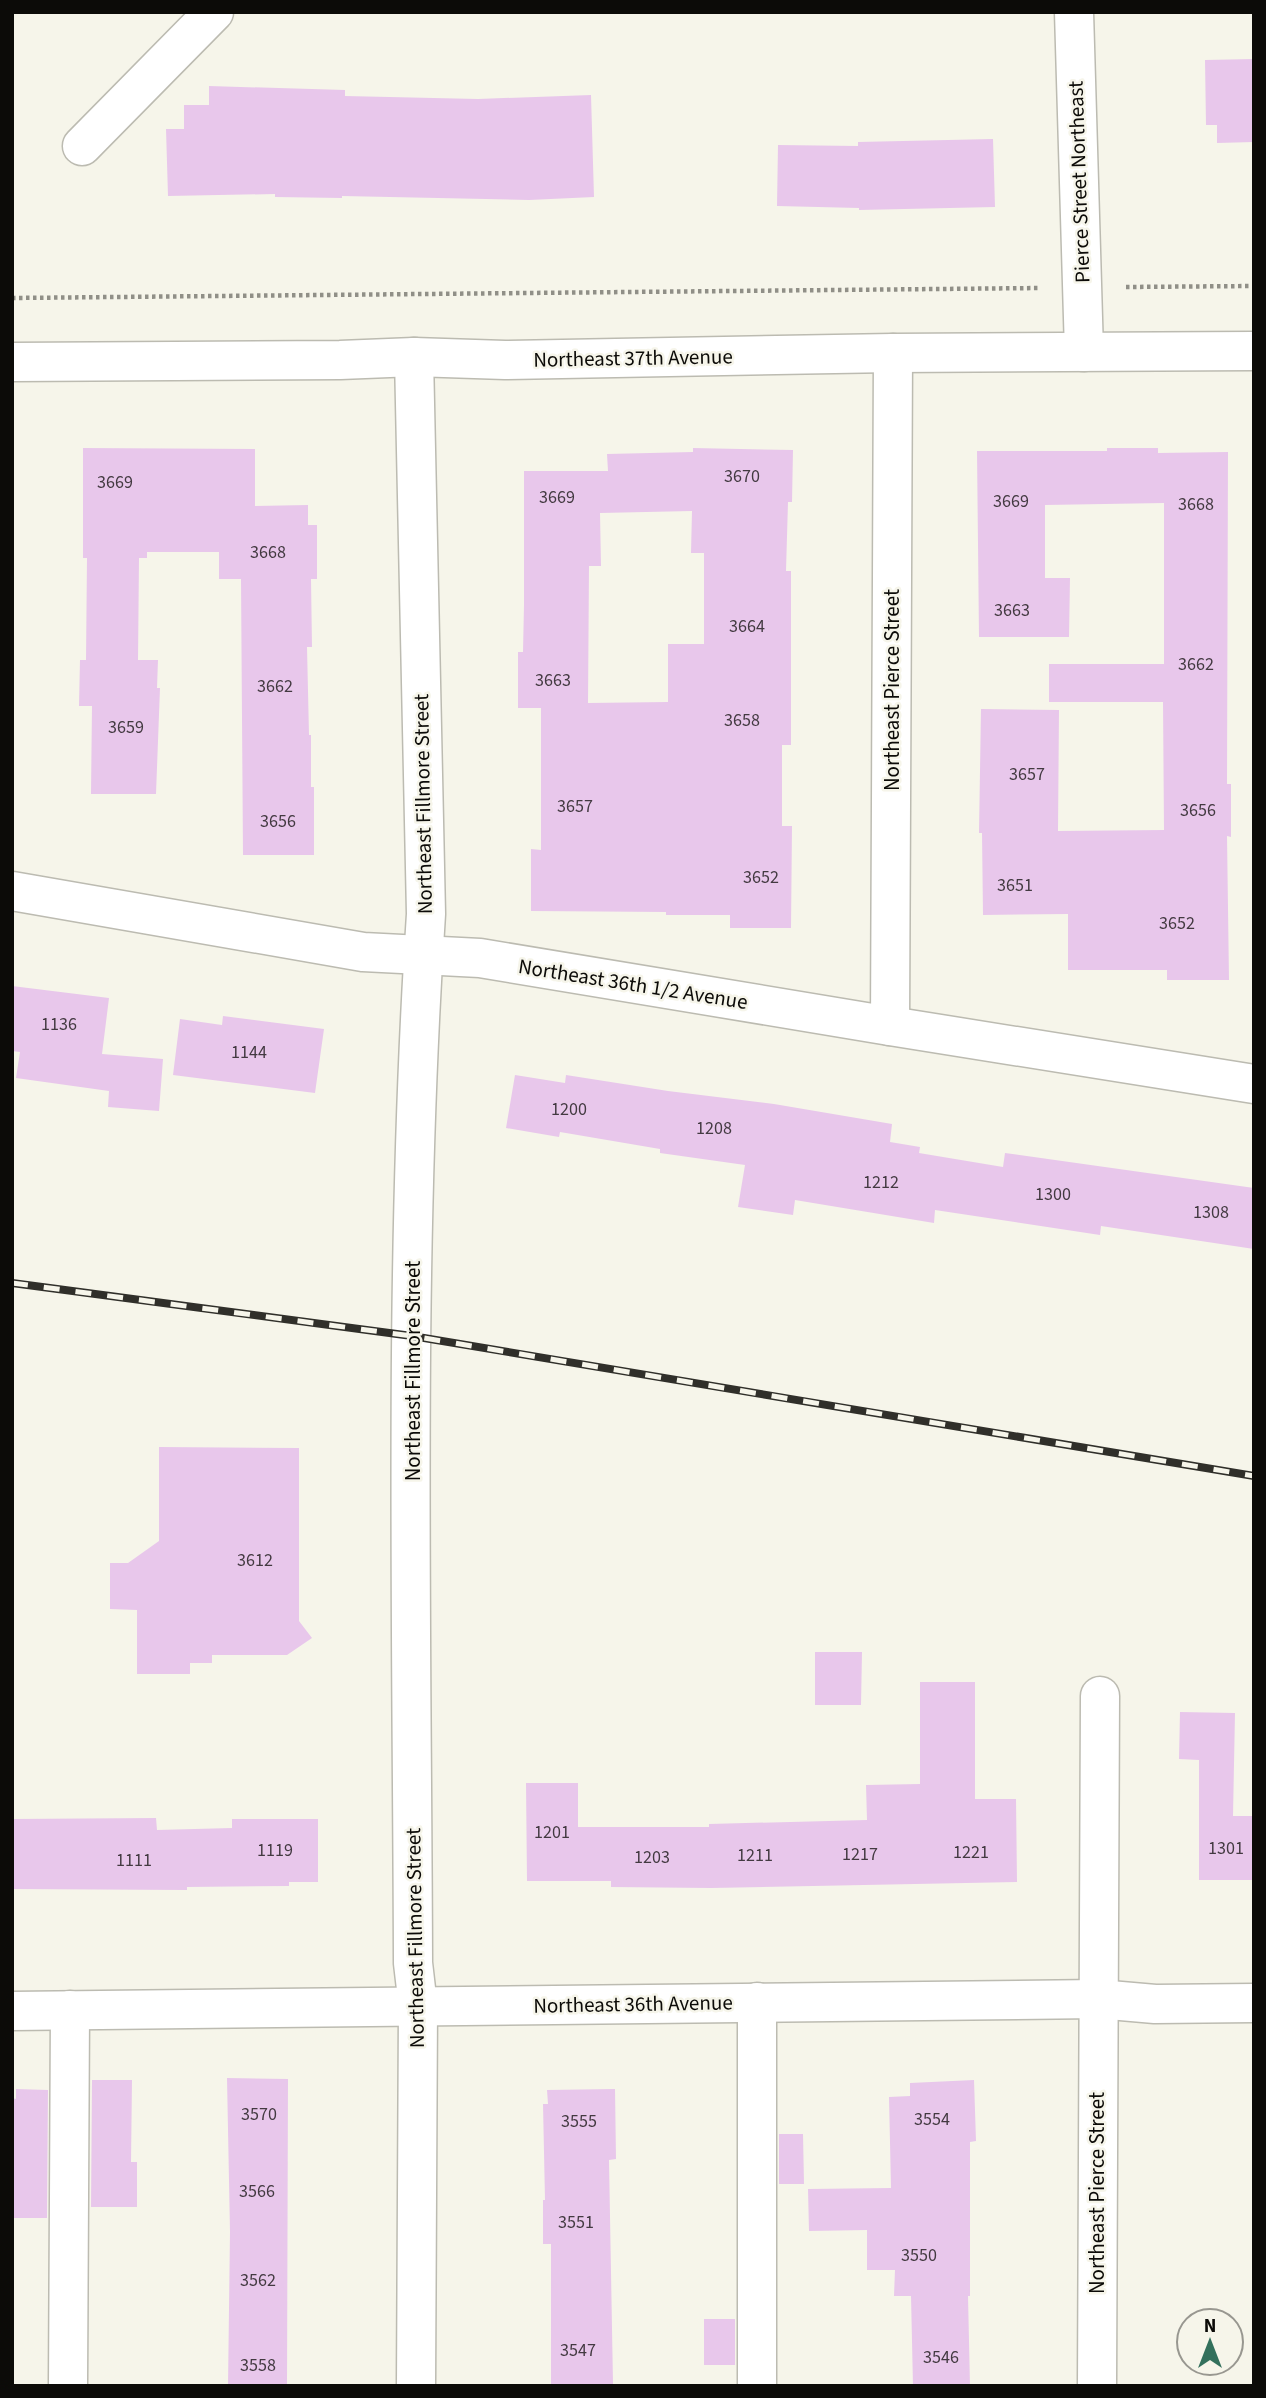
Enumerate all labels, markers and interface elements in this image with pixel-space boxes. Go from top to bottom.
street label: Pierce Street Northeast [1060,80,1098,284]
street label: Northeast 37th Avenue [533,341,733,375]
house number: 3670 [724,464,760,489]
house number: 3669 [97,470,133,495]
house number: 3669 [539,485,575,510]
house number: 3669 [993,489,1029,514]
house number: 3668 [1178,492,1214,517]
house number: 3668 [250,540,286,565]
street label: Northeast Pierce Street [877,589,907,791]
house number: 3663 [994,598,1030,623]
house number: 3664 [729,614,765,639]
house number: 3662 [1178,652,1214,677]
house number: 3663 [535,668,571,693]
house number: 3662 [257,674,293,699]
street label: Northeast Fillmore Street [406,693,440,915]
house number: 3658 [724,708,760,733]
house number: 3659 [108,715,144,740]
house number: 3657 [1009,762,1045,787]
house number: 3657 [557,794,593,819]
house number: 3656 [1180,798,1216,823]
house number: 3656 [260,809,296,834]
house number: 3652 [743,865,779,890]
house number: 3651 [997,873,1033,898]
house number: 3652 [1159,911,1195,936]
street label: Northeast 36th 1/2 Avenue [516,951,750,1017]
house number: 1136 [41,1012,77,1037]
house number: 1144 [231,1040,267,1065]
house number: 1200 [551,1097,587,1122]
house number: 1208 [696,1116,732,1141]
house number: 1212 [863,1170,899,1195]
house number: 1300 [1035,1182,1071,1207]
house number: 1308 [1193,1200,1229,1225]
street label: Northeast Fillmore Street [398,1261,428,1481]
house number: 3612 [237,1548,273,1573]
house number: 1201 [534,1820,570,1845]
street label: Northeast Fillmore Street [398,1827,432,2049]
house number: 1301 [1208,1836,1244,1861]
house number: 1119 [257,1838,293,1863]
house number: 1221 [953,1840,989,1865]
house number: 1217 [842,1842,878,1867]
house number: 1211 [737,1843,773,1868]
house number: 1203 [634,1845,670,1870]
house number: 1111 [116,1848,152,1873]
street label: Northeast 36th Avenue [533,1987,733,2021]
street label: Northeast Pierce Street [1082,2092,1112,2294]
house number: 3570 [241,2102,277,2127]
house number: 3554 [914,2107,950,2132]
house number: 3555 [561,2109,597,2134]
house number: 3566 [239,2179,275,2204]
house number: 3551 [558,2210,594,2235]
house number: 3550 [901,2243,937,2268]
house number: 3562 [240,2268,276,2293]
north arrow [1175,2307,1245,2377]
text: N [1204,2313,1216,2340]
house number: 3547 [560,2338,596,2363]
house number: 3546 [923,2345,959,2370]
house number: 3558 [240,2353,276,2378]

